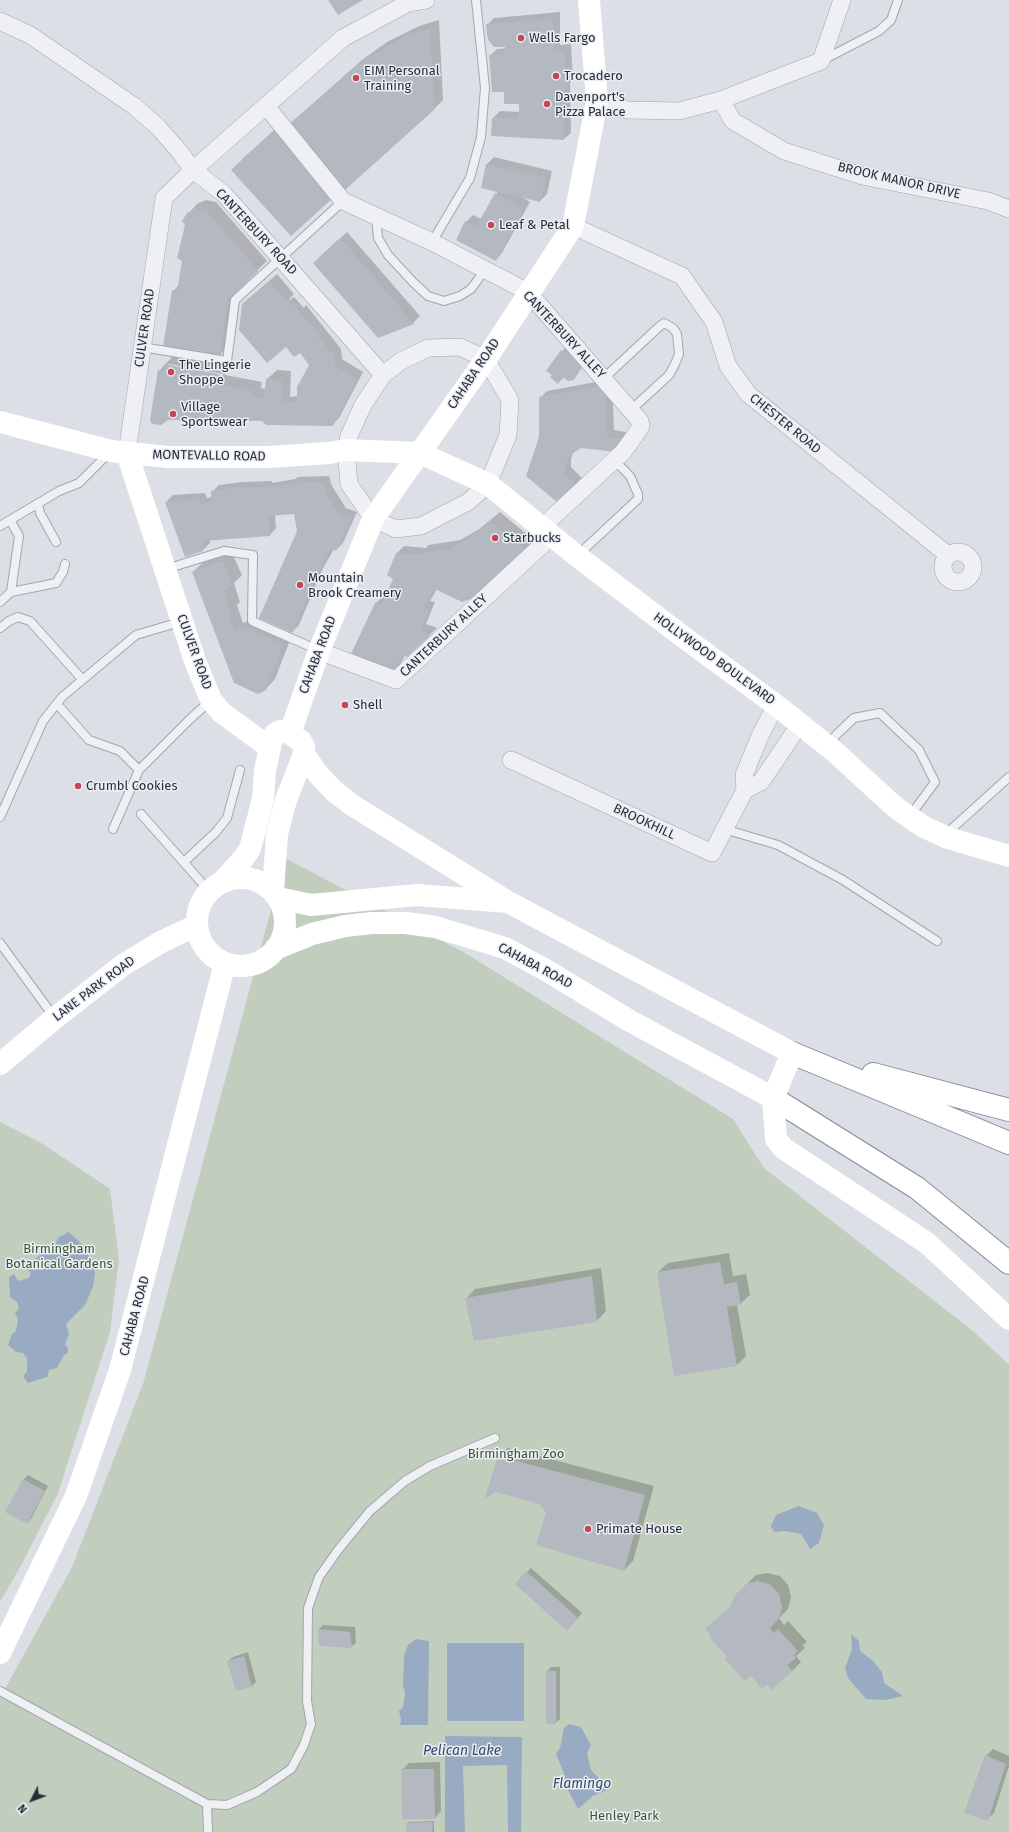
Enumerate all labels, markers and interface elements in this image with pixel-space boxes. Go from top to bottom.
place label: Wells Fargo [529,30,595,46]
marker: Wells Fargo [516,33,526,43]
place label: EIM Personal Training [364,63,439,94]
place label: Trocadero [564,68,623,84]
marker: Trocadero [551,71,561,81]
marker: EIM Personal Training [351,73,361,83]
place label: Davenport's Pizza Palace [555,89,626,120]
marker: Davenport's Pizza Palace [542,99,552,109]
street label: BROOK MANOR DRIVE [836,159,962,203]
street label: CANTERBURY ROAD [212,186,300,278]
place label: Leaf & Petal [499,217,569,233]
marker: Leaf & Petal [486,220,496,230]
street label: CULVER ROAD [132,288,158,368]
street label: CANTERBURY ALLEY [519,288,609,382]
street label: CAHABA ROAD [445,336,503,412]
place label: The Lingerie Shoppe [179,357,251,388]
marker: The Lingerie Shoppe [166,367,176,377]
street label: CHESTER ROAD [746,391,824,457]
place label: Village Sportswear [181,399,247,430]
marker: Village Sportswear [168,409,178,419]
street label: MONTEVALLO ROAD [152,447,266,465]
place label: Starbucks [503,530,561,546]
marker: Starbucks [490,533,500,543]
place label: Mountain Brook Creamery [308,570,401,601]
marker: Mountain Brook Creamery [295,580,305,590]
street label: CANTERBURY ALLEY [397,591,491,681]
street label: HOLLYWOOD BOULEVARD [650,609,778,709]
street label: CULVER ROAD [173,612,215,692]
street label: CAHABA ROAD [296,614,340,696]
place label: Shell [353,697,382,713]
marker: Shell [340,700,350,710]
place label: Crumbl Cookies [86,778,177,794]
marker: Crumbl Cookies [73,781,83,791]
street label: BROOKHILL [610,801,678,843]
street label: CAHABA ROAD [495,940,575,992]
street label: LANE PARK ROAD [50,953,138,1025]
park label: Birmingham Botanical Gardens [5,1241,113,1272]
street label: CAHABA ROAD [117,1274,153,1358]
park label: Birmingham Zoo [468,1446,564,1462]
place label: Primate House [596,1521,682,1537]
marker: Primate House [583,1524,593,1534]
water label: Pelican Lake [423,1743,501,1759]
water label: Flamingo [553,1776,611,1792]
north arrow [12,1780,52,1820]
text: N [15,1801,30,1815]
park label: Henley Park [589,1808,659,1824]

